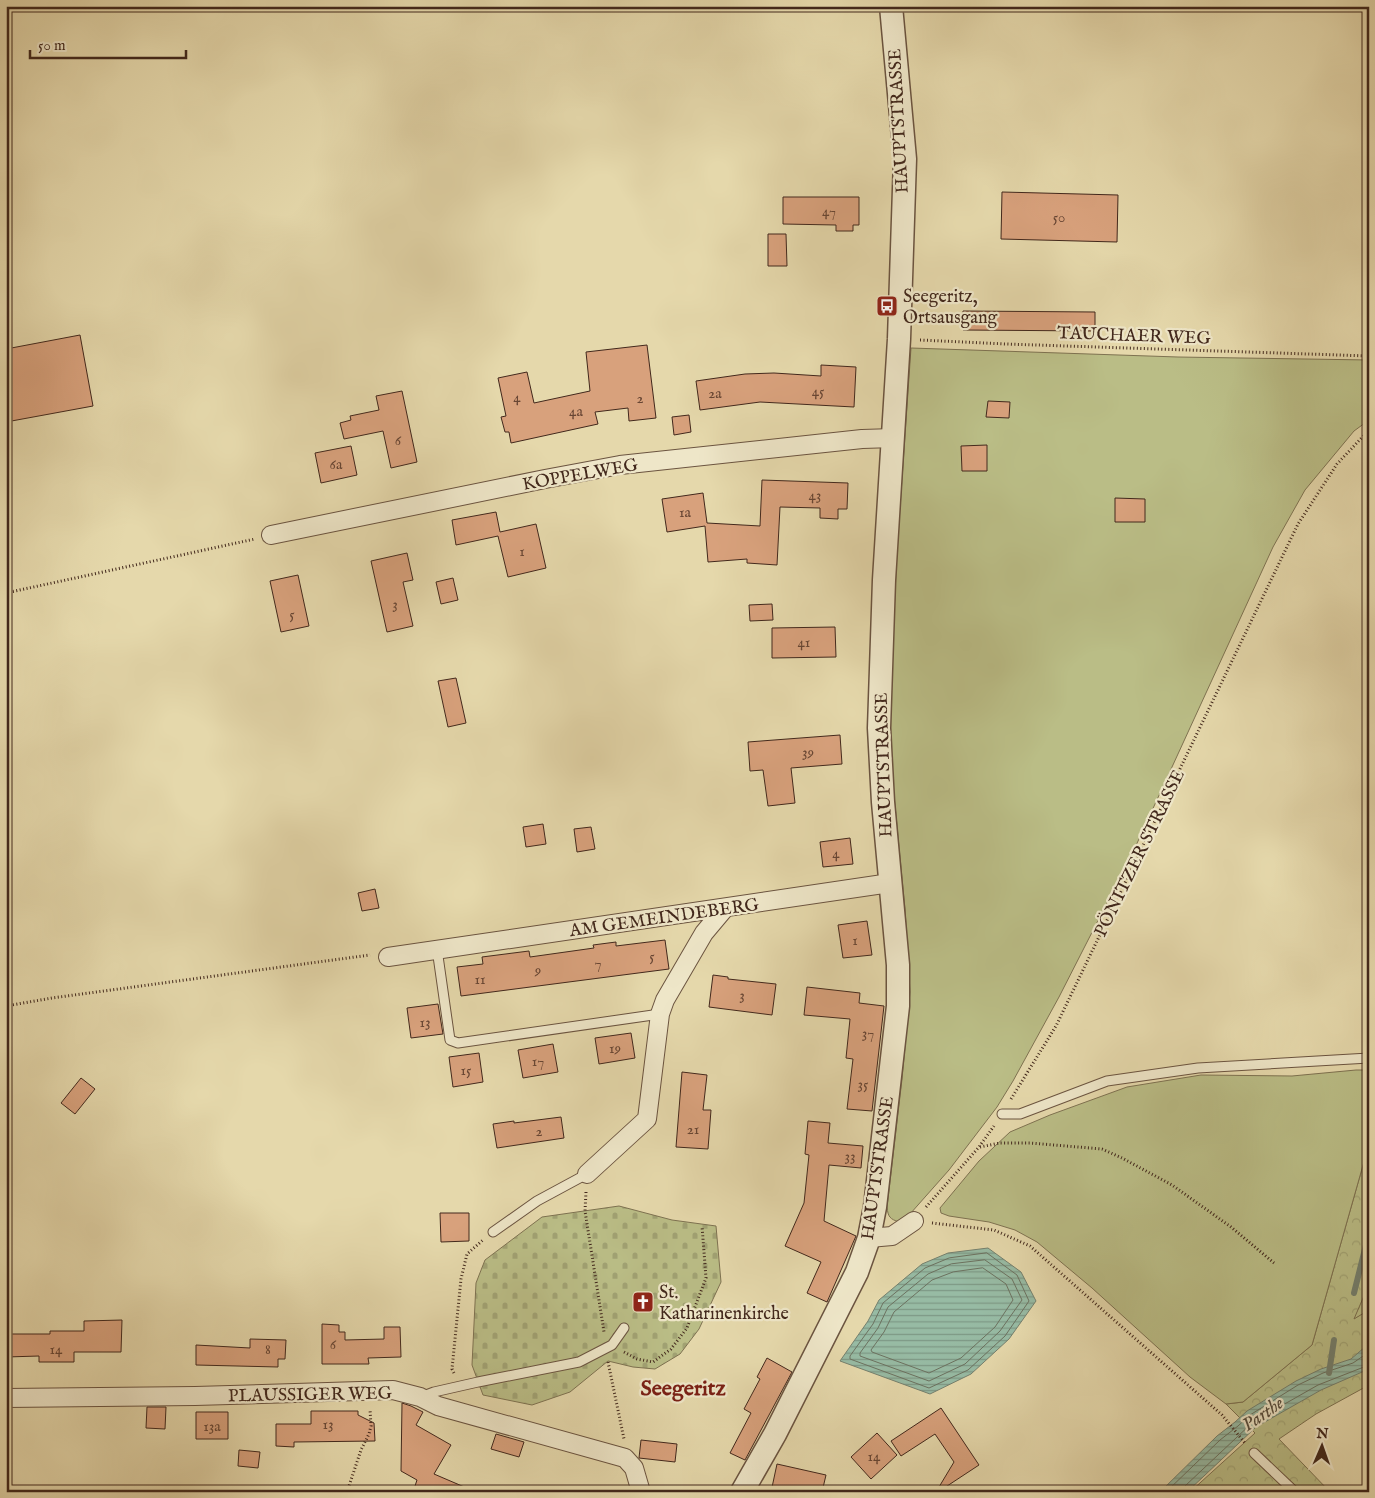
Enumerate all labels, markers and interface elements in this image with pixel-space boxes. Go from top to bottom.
scale bar [30,28,186,60]
text: 50 m [38,36,66,55]
street label: HAUPTSTRASSE [884,48,915,194]
house number: 47 [822,202,836,221]
house number: 50 [1053,208,1065,227]
place label: Seegeritz, Ortsausgang [903,286,998,330]
bus stop icon: Seegeritz, Ortsausgang [875,294,899,318]
street label: TAUCHAER WEG [1057,322,1212,351]
house number: 45 [812,382,825,401]
house number: 2a [708,384,722,403]
house number: 4 [513,388,521,407]
house number: 2 [636,389,644,408]
house number: 4a [569,402,583,421]
house number: 6 [395,431,402,450]
street label: KOPPELWEG [521,454,641,497]
house number: 6a [330,455,343,474]
house number: 43 [809,486,821,505]
house number: 1a [679,503,692,522]
house number: 1 [519,542,525,561]
house number: 3 [392,595,398,614]
house number: 5 [289,605,295,624]
house number: 41 [798,633,810,652]
street label: HAUPTSTRASSE [870,692,899,838]
house number: 39 [802,743,814,762]
street label: PÖNITZER STRASSE [1089,766,1191,941]
house number: 4 [832,844,840,863]
street label: AM GEMEINDEBERG [567,894,761,943]
house number: 1 [852,931,858,950]
house number: 5 [649,947,655,966]
house number: 7 [594,954,602,973]
house number: 9 [534,961,541,980]
house number: 11 [474,970,486,989]
house number: 3 [739,986,745,1005]
house number: 13 [419,1013,431,1032]
house number: 37 [862,1024,874,1043]
house number: 19 [609,1039,621,1058]
house number: 17 [532,1052,544,1071]
house number: 15 [460,1061,472,1080]
house number: 35 [857,1075,869,1094]
street label: HAUPTSTRASSE [857,1095,900,1242]
house number: 21 [687,1120,699,1139]
house number: 2 [535,1122,543,1141]
house number: 33 [844,1147,856,1166]
place label: St. Katharinenkirche [659,1282,789,1326]
church icon: St. Katharinenkirche [631,1290,655,1314]
house number: 6 [330,1335,337,1354]
house number: 14 [50,1340,63,1359]
house number: 8 [265,1340,271,1359]
district label: Seegeritz [640,1375,726,1403]
street label: PLAUSSIGER WEG [228,1383,393,1408]
water label: Parthe [1238,1391,1289,1438]
house number: 13 [322,1415,334,1434]
house number: 13a [203,1417,221,1436]
north arrow [1298,1420,1348,1470]
text: N [1315,1425,1329,1443]
house number: 14 [868,1447,881,1466]

